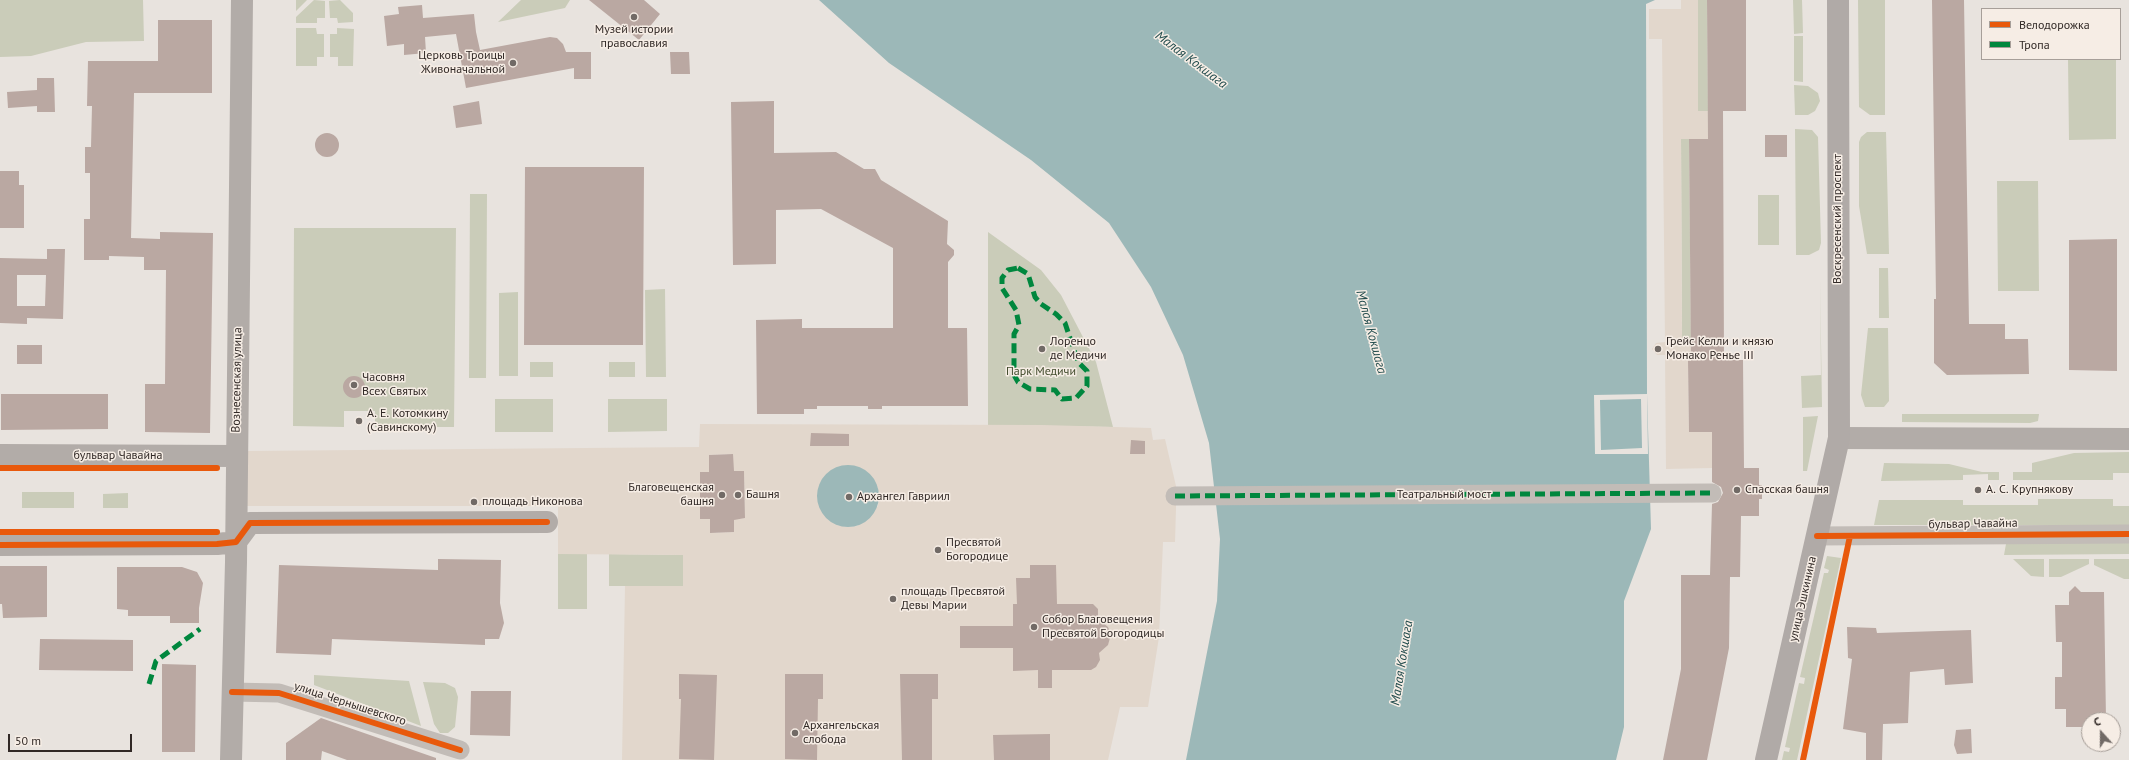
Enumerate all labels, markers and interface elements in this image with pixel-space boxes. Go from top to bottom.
legend [1981,8,2121,60]
marker: Музей истории православия [629,12,639,22]
text: Велодорожка [2019,17,2090,32]
place label: Музей истории православия [595,23,673,51]
water label: Малая Кокшага [1152,28,1230,92]
text: Тропа [2019,37,2050,52]
place label: Церковь Троицы Живоначальной [418,49,505,77]
marker: Церковь Троицы Живоначальной [508,58,518,68]
street label: Воскресенский проспект [1831,154,1845,284]
water label: Малая Кокшага [1352,289,1390,375]
street label: Вознесенская улица [229,327,245,433]
place label: Лоренцо де Медичи [1050,335,1107,363]
place label: Грейс Келли и князю Монако Ренье III [1666,335,1774,363]
marker: Лоренцо де Медичи [1037,344,1047,354]
marker: Грейс Келли и князю Монако Ренье III [1653,344,1663,354]
park label: Парк Медичи [1006,365,1076,379]
place label: Часовня Всех Святых [362,371,427,399]
marker: Часовня Всех Святых [349,380,359,390]
place label: А. Е. Котомкину (Савинскому) [367,407,448,435]
marker: А. Е. Котомкину (Савинскому) [354,416,364,426]
street label: бульвар Чавайна [73,449,163,463]
place label: Благовещенская башня [628,481,714,509]
place label: Спасская башня [1745,483,1829,497]
place label: А. С. Крупнякову [1986,483,2073,497]
marker: Спасская башня [1732,485,1742,495]
marker: А. С. Крупнякову [1973,485,1983,495]
place label: Башня [746,488,780,502]
street label: Театральный мост [1397,488,1491,502]
marker: Благовещенская башня [717,490,727,500]
marker: Башня [733,490,743,500]
place label: Архангел Гавриил [857,490,950,504]
marker: Архангел Гавриил [844,492,854,502]
place label: площадь Никонова [482,495,583,509]
marker: площадь Никонова [469,497,479,507]
street label: бульвар Чавайна [1928,516,2018,532]
place label: Пресвятой Богородице [946,536,1008,564]
marker: Пресвятой Богородице [933,545,943,555]
street label: улица Эшкинина [1786,555,1820,643]
place label: площадь Пресвятой Девы Марии [901,585,1005,613]
marker: площадь Пресвятой Девы Марии [888,594,898,604]
place label: Собор Благовещения Пресвятой Богородицы [1042,613,1164,641]
water label: Малая Кокшага [1388,619,1416,707]
marker: Собор Благовещения Пресвятой Богородицы [1029,622,1039,632]
street label: улица Чернышевского [292,679,408,729]
north arrow [2081,712,2121,752]
text: С [2092,714,2102,729]
place label: Архангельская слобода [803,719,879,747]
scale bar [10,726,134,752]
marker: Архангельская слобода [790,728,800,738]
text: 50 m [15,733,41,748]

